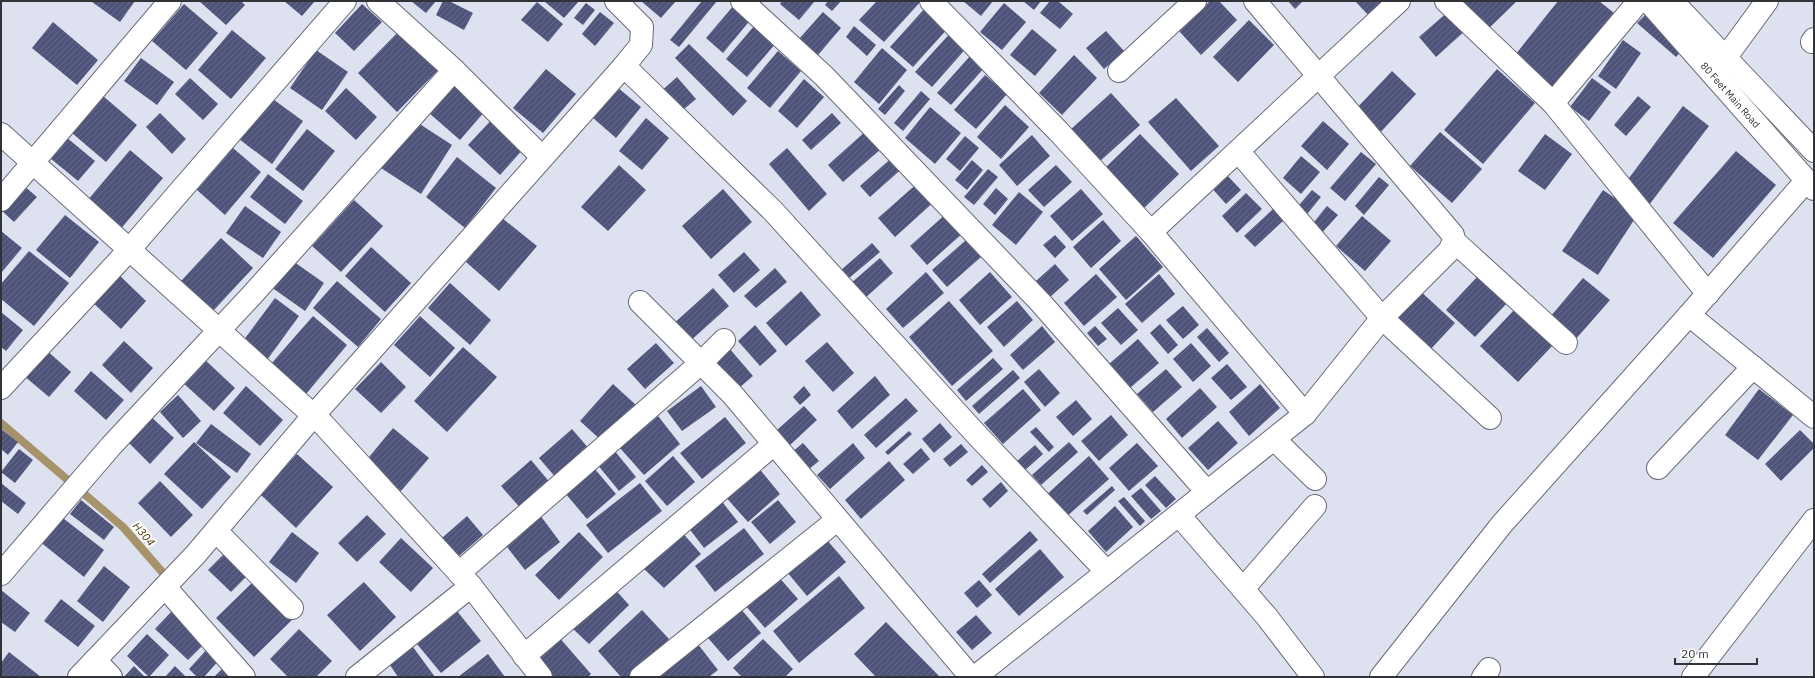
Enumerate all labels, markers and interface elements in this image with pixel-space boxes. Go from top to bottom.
street label: 80 Feet Main Road [1698,59,1763,130]
water label: H304 [130,519,158,549]
scale bar [1675,640,1757,666]
text: 20 m [1681,646,1709,661]

